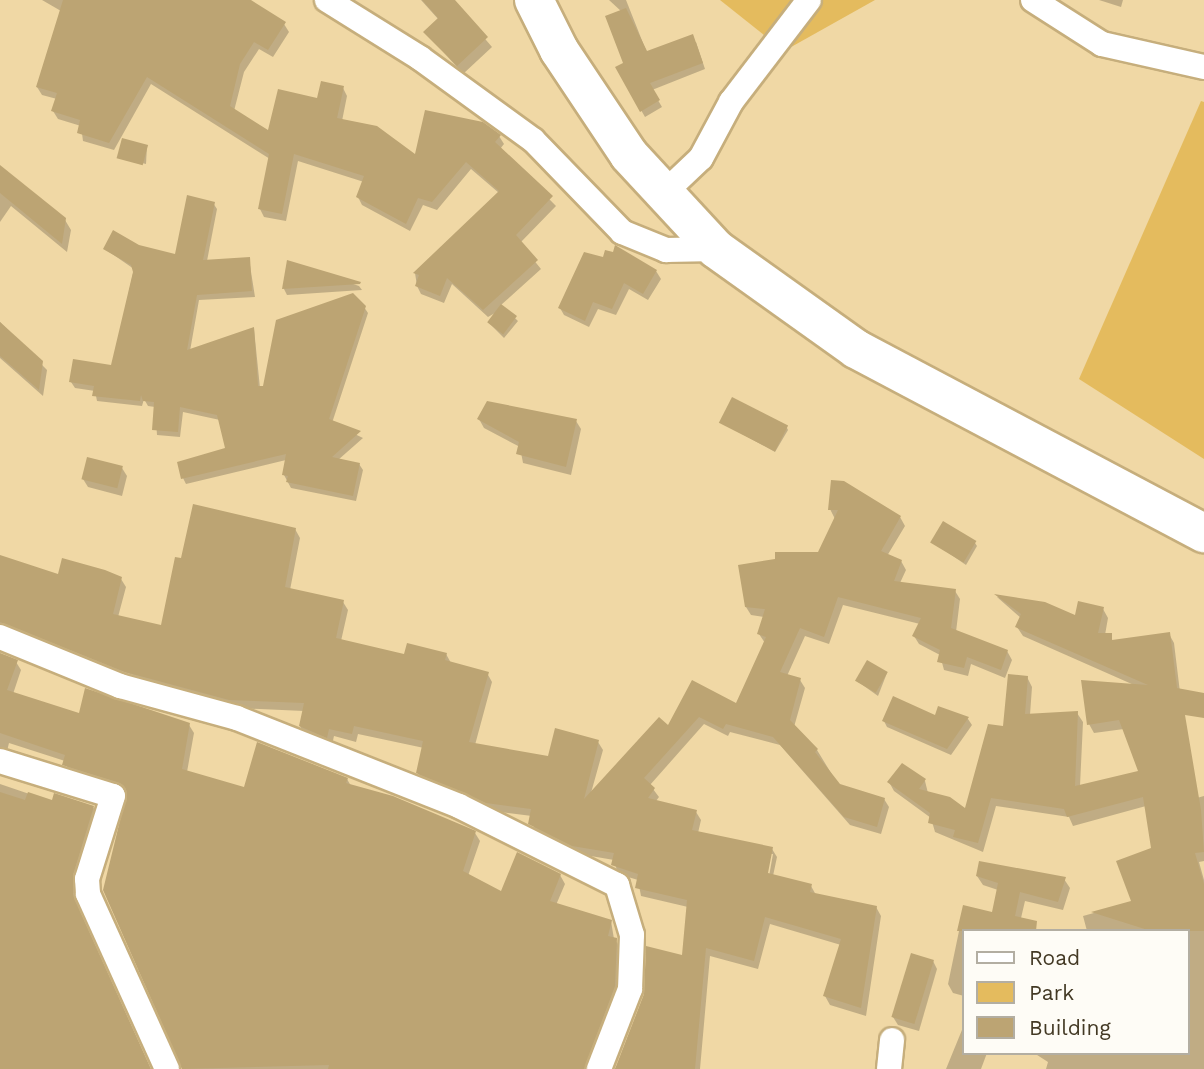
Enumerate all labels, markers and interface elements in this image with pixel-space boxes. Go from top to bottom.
legend [962,929,1190,1055]
text: Road [1029,945,1080,970]
text: Park [1029,980,1074,1005]
text: Building [1029,1015,1111,1040]

